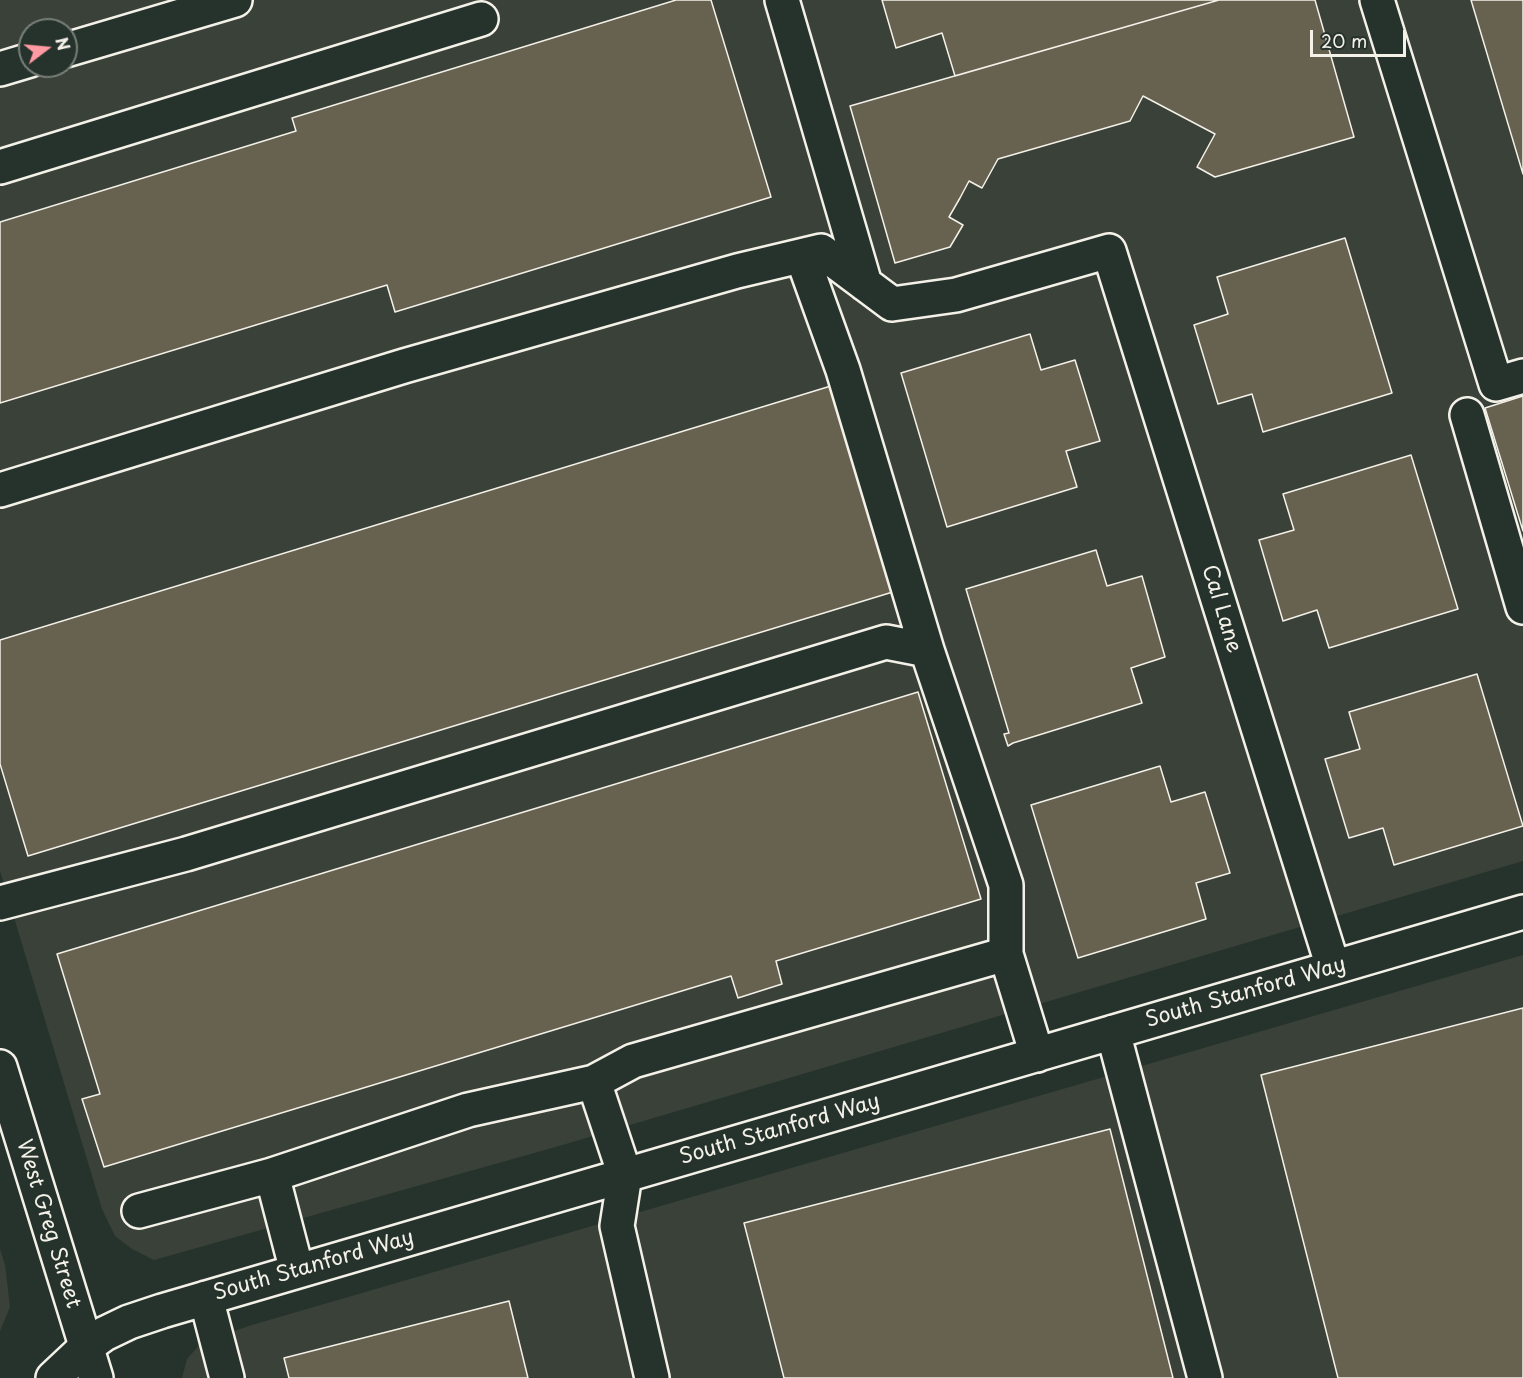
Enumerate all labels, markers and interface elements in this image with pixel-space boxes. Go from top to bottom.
north arrow [18,18,78,78]
scale bar [1313,18,1409,56]
text: 20 m [1321,27,1367,54]
text: N [50,34,77,53]
street label: Cal Lane [1196,562,1246,656]
street label: South Stanford Way [1143,952,1349,1034]
street label: South Stanford Way [677,1089,883,1171]
street label: West Greg Street [10,1137,86,1311]
street label: South Stanford Way [211,1225,417,1307]

